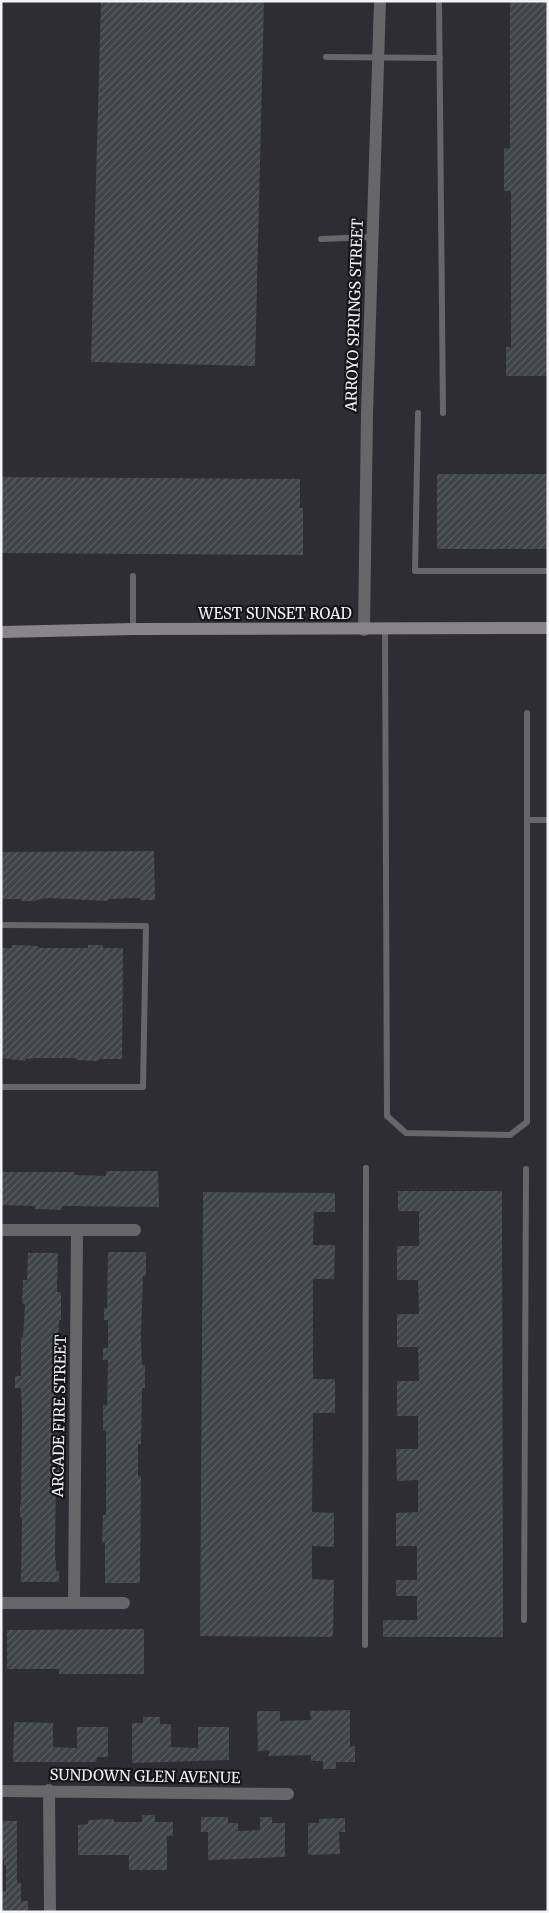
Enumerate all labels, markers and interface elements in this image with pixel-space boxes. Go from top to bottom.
street label: ARROYO SPRINGS STREET [341,218,367,413]
street label: WEST SUNSET ROAD [197,604,352,623]
street label: ARCADE FIRE STREET [48,1334,70,1498]
street label: SUNDOWN GLEN AVENUE [49,1765,241,1787]

